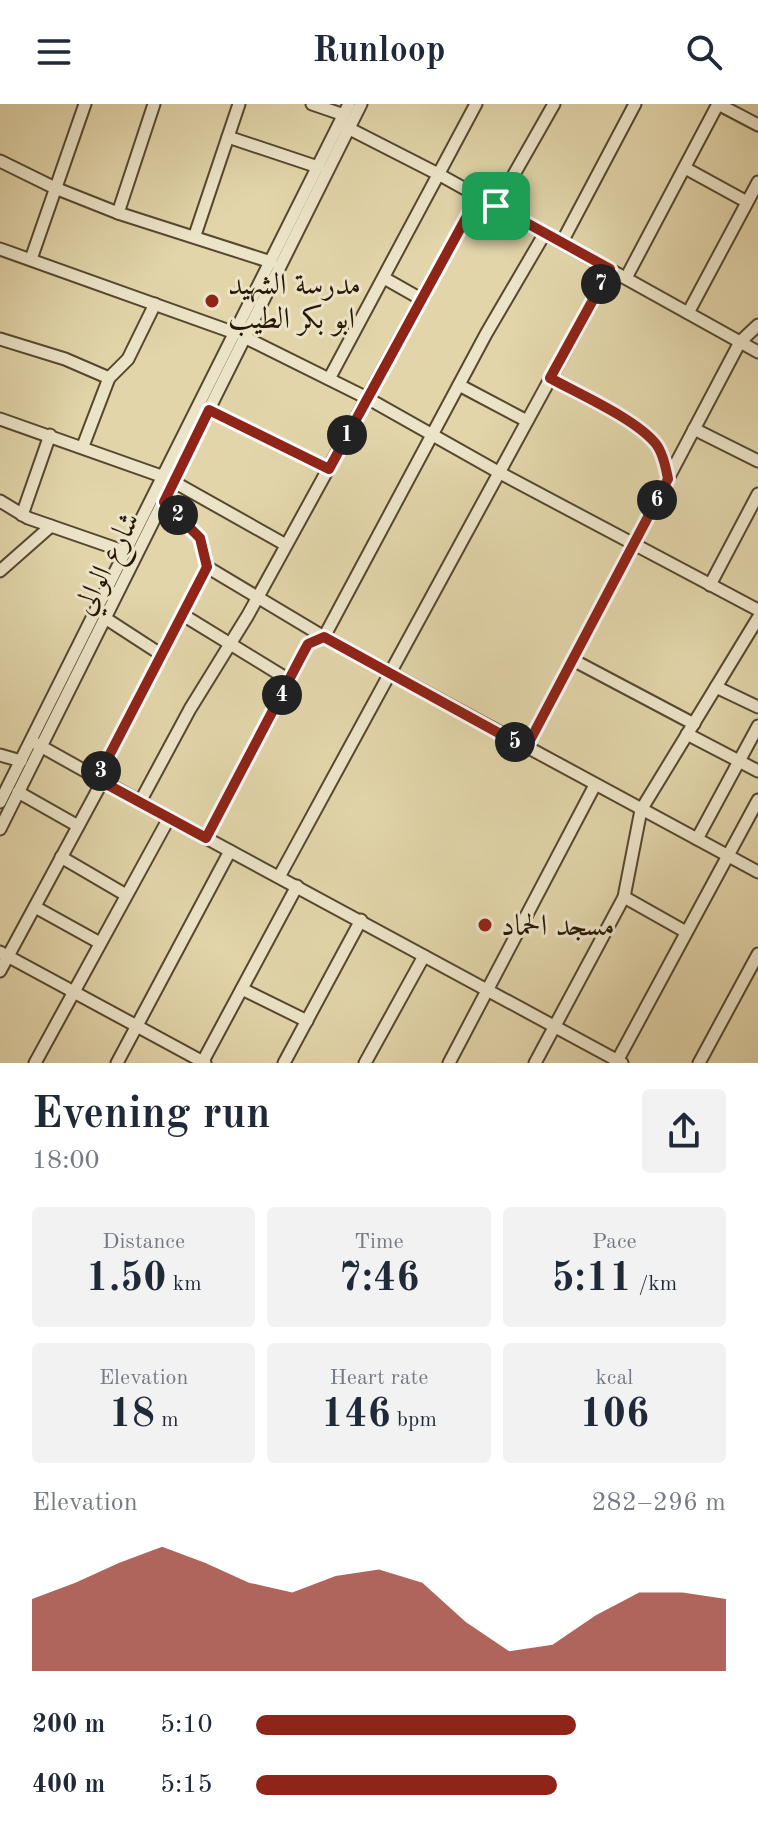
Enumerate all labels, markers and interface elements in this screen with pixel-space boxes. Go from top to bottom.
icon: menu [32,30,76,74]
icon: search [682,30,726,74]
text: Runloop [312,34,446,70]
pin [462,172,530,240]
icon: arrive [474,184,518,228]
pin: 7 [581,264,621,304]
place label: مدرسة الشهيد ابو بكر الطيب [228,271,361,337]
text: 7 [595,273,607,295]
marker: مدرسة الشهيد ابو بكر الطيب [203,292,221,310]
pin: 1 [327,415,367,455]
text: 1 [341,424,353,446]
pin: 6 [637,480,677,520]
text: 6 [651,489,663,511]
pin: 2 [158,495,198,535]
text: 2 [172,504,184,526]
street label: شارع الوالي [69,508,153,624]
pin: 4 [262,675,302,715]
text: 4 [276,684,288,706]
pin: 5 [495,722,535,762]
text: 5 [509,731,521,753]
pin: 3 [81,751,121,791]
text: 3 [95,760,107,782]
place label: مسجد الحماد [501,912,615,942]
marker: مسجد الحماد [476,916,494,934]
button: share [642,1089,726,1173]
text: Evening run [32,1093,270,1137]
text: 18:00 [32,1148,100,1174]
text: Distance [102,1231,185,1253]
text: Time [354,1231,404,1253]
text: Pace [592,1231,637,1253]
text: 1.50 [86,1260,167,1300]
text: 7:46 [339,1260,419,1300]
text: 5:11 [551,1260,632,1300]
text: km [167,1273,202,1295]
text: /km [632,1273,677,1295]
text: Elevation [99,1367,188,1389]
text: Heart rate [330,1367,428,1389]
text: kcal [595,1367,633,1389]
text: 18 [109,1396,155,1436]
text: 146 [321,1396,391,1436]
text: 106 [580,1396,649,1436]
text: m [155,1409,179,1431]
text: bpm [391,1409,437,1431]
text: Elevation [32,1490,138,1516]
text: 282–296 m [591,1490,726,1516]
text: 200 m [32,1712,105,1738]
text: 5:10 [160,1712,213,1738]
text: 400 m [32,1772,105,1798]
text: 5:15 [160,1772,213,1798]

